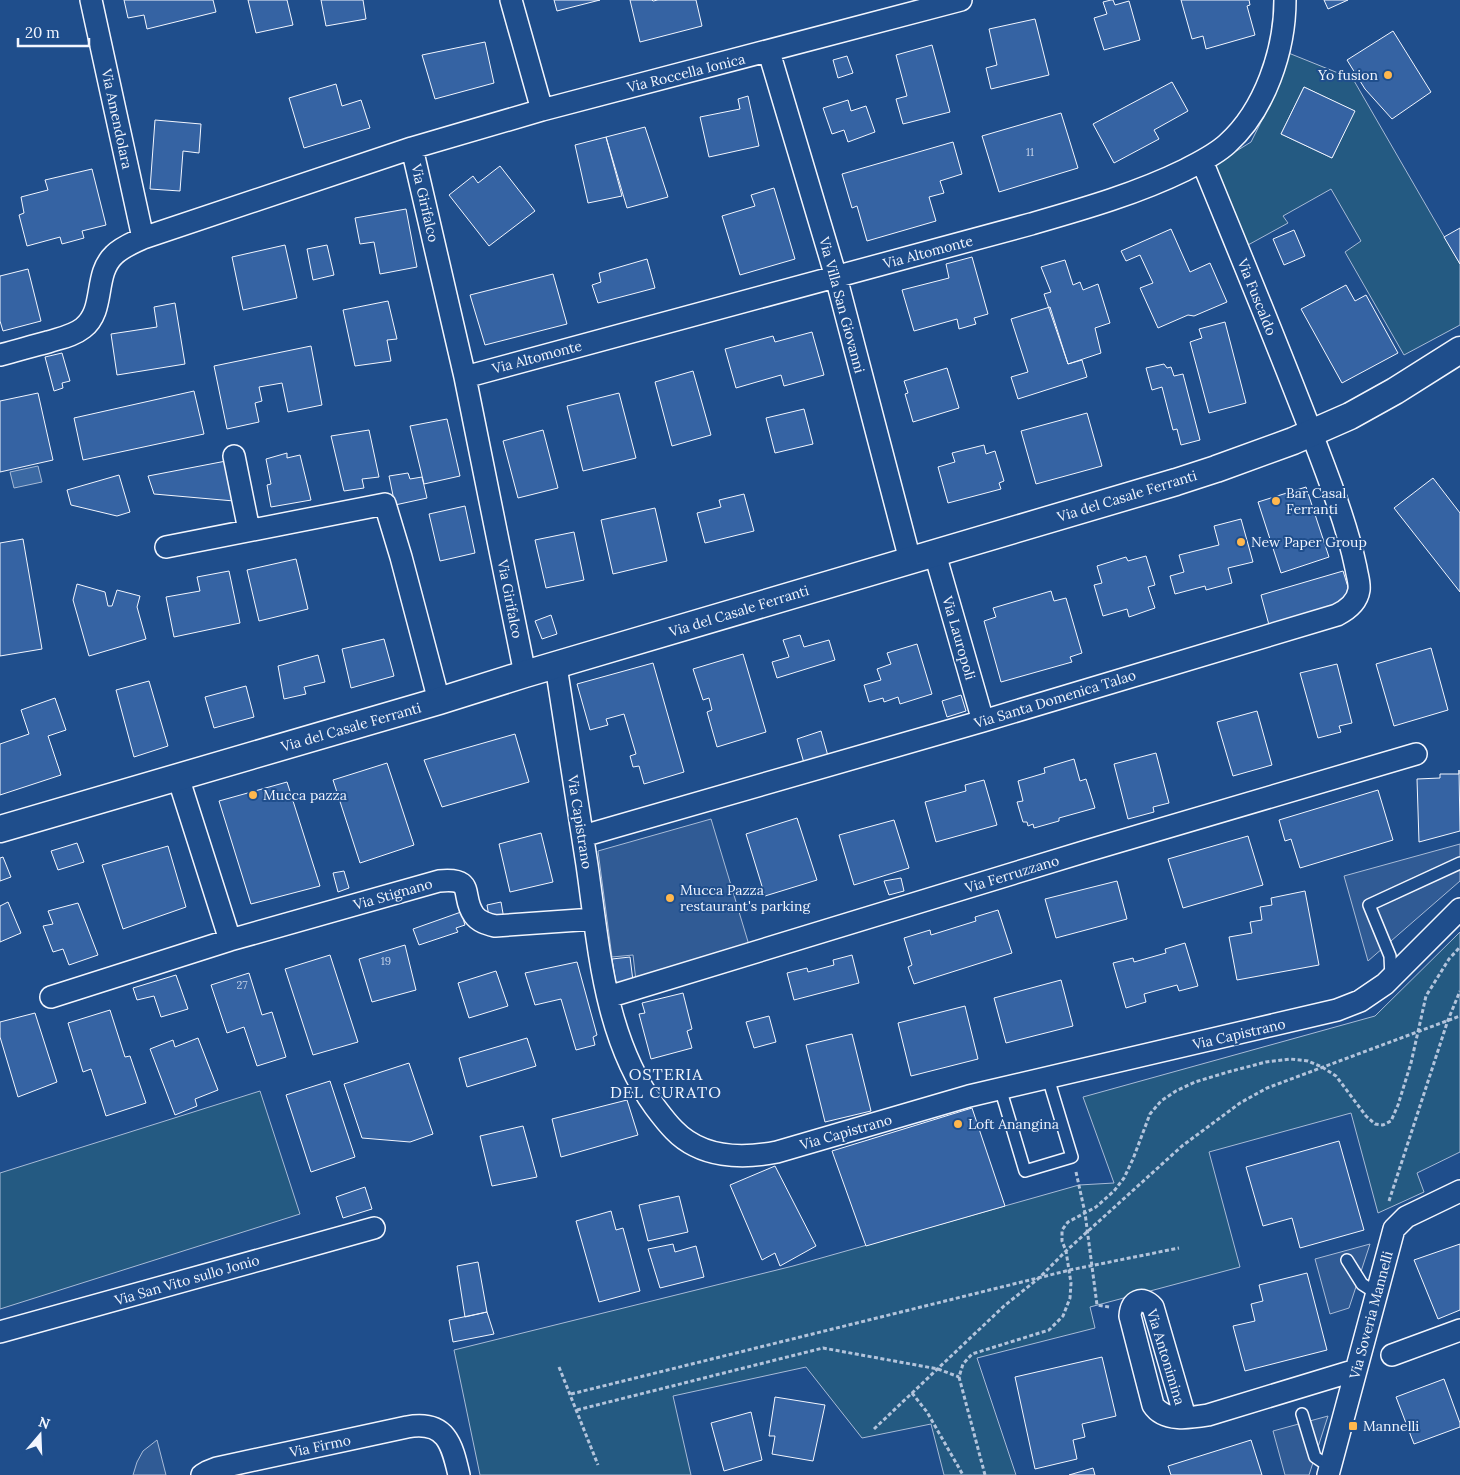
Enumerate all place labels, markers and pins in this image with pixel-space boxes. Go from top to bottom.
place label: Yo fusion [1317,66,1378,84]
marker: Yo fusion [1382,69,1394,81]
place label: Bar Casal Ferranti [1286,484,1346,518]
marker: Bar Casal Ferranti [1270,495,1282,507]
place label: New Paper Group [1251,533,1367,551]
marker: New Paper Group [1235,536,1247,548]
place label: Mucca pazza [263,786,347,804]
marker: Mucca pazza [247,789,259,801]
place label: Mucca Pazza restaurant's parking [680,881,811,915]
marker: Mucca Pazza restaurant's parking [664,892,676,904]
place label: Loft Anangina [968,1115,1059,1133]
marker: Loft Anangina [952,1118,964,1130]
place label: Mannelli [1363,1417,1419,1435]
marker: Mannelli [1347,1420,1359,1432]

